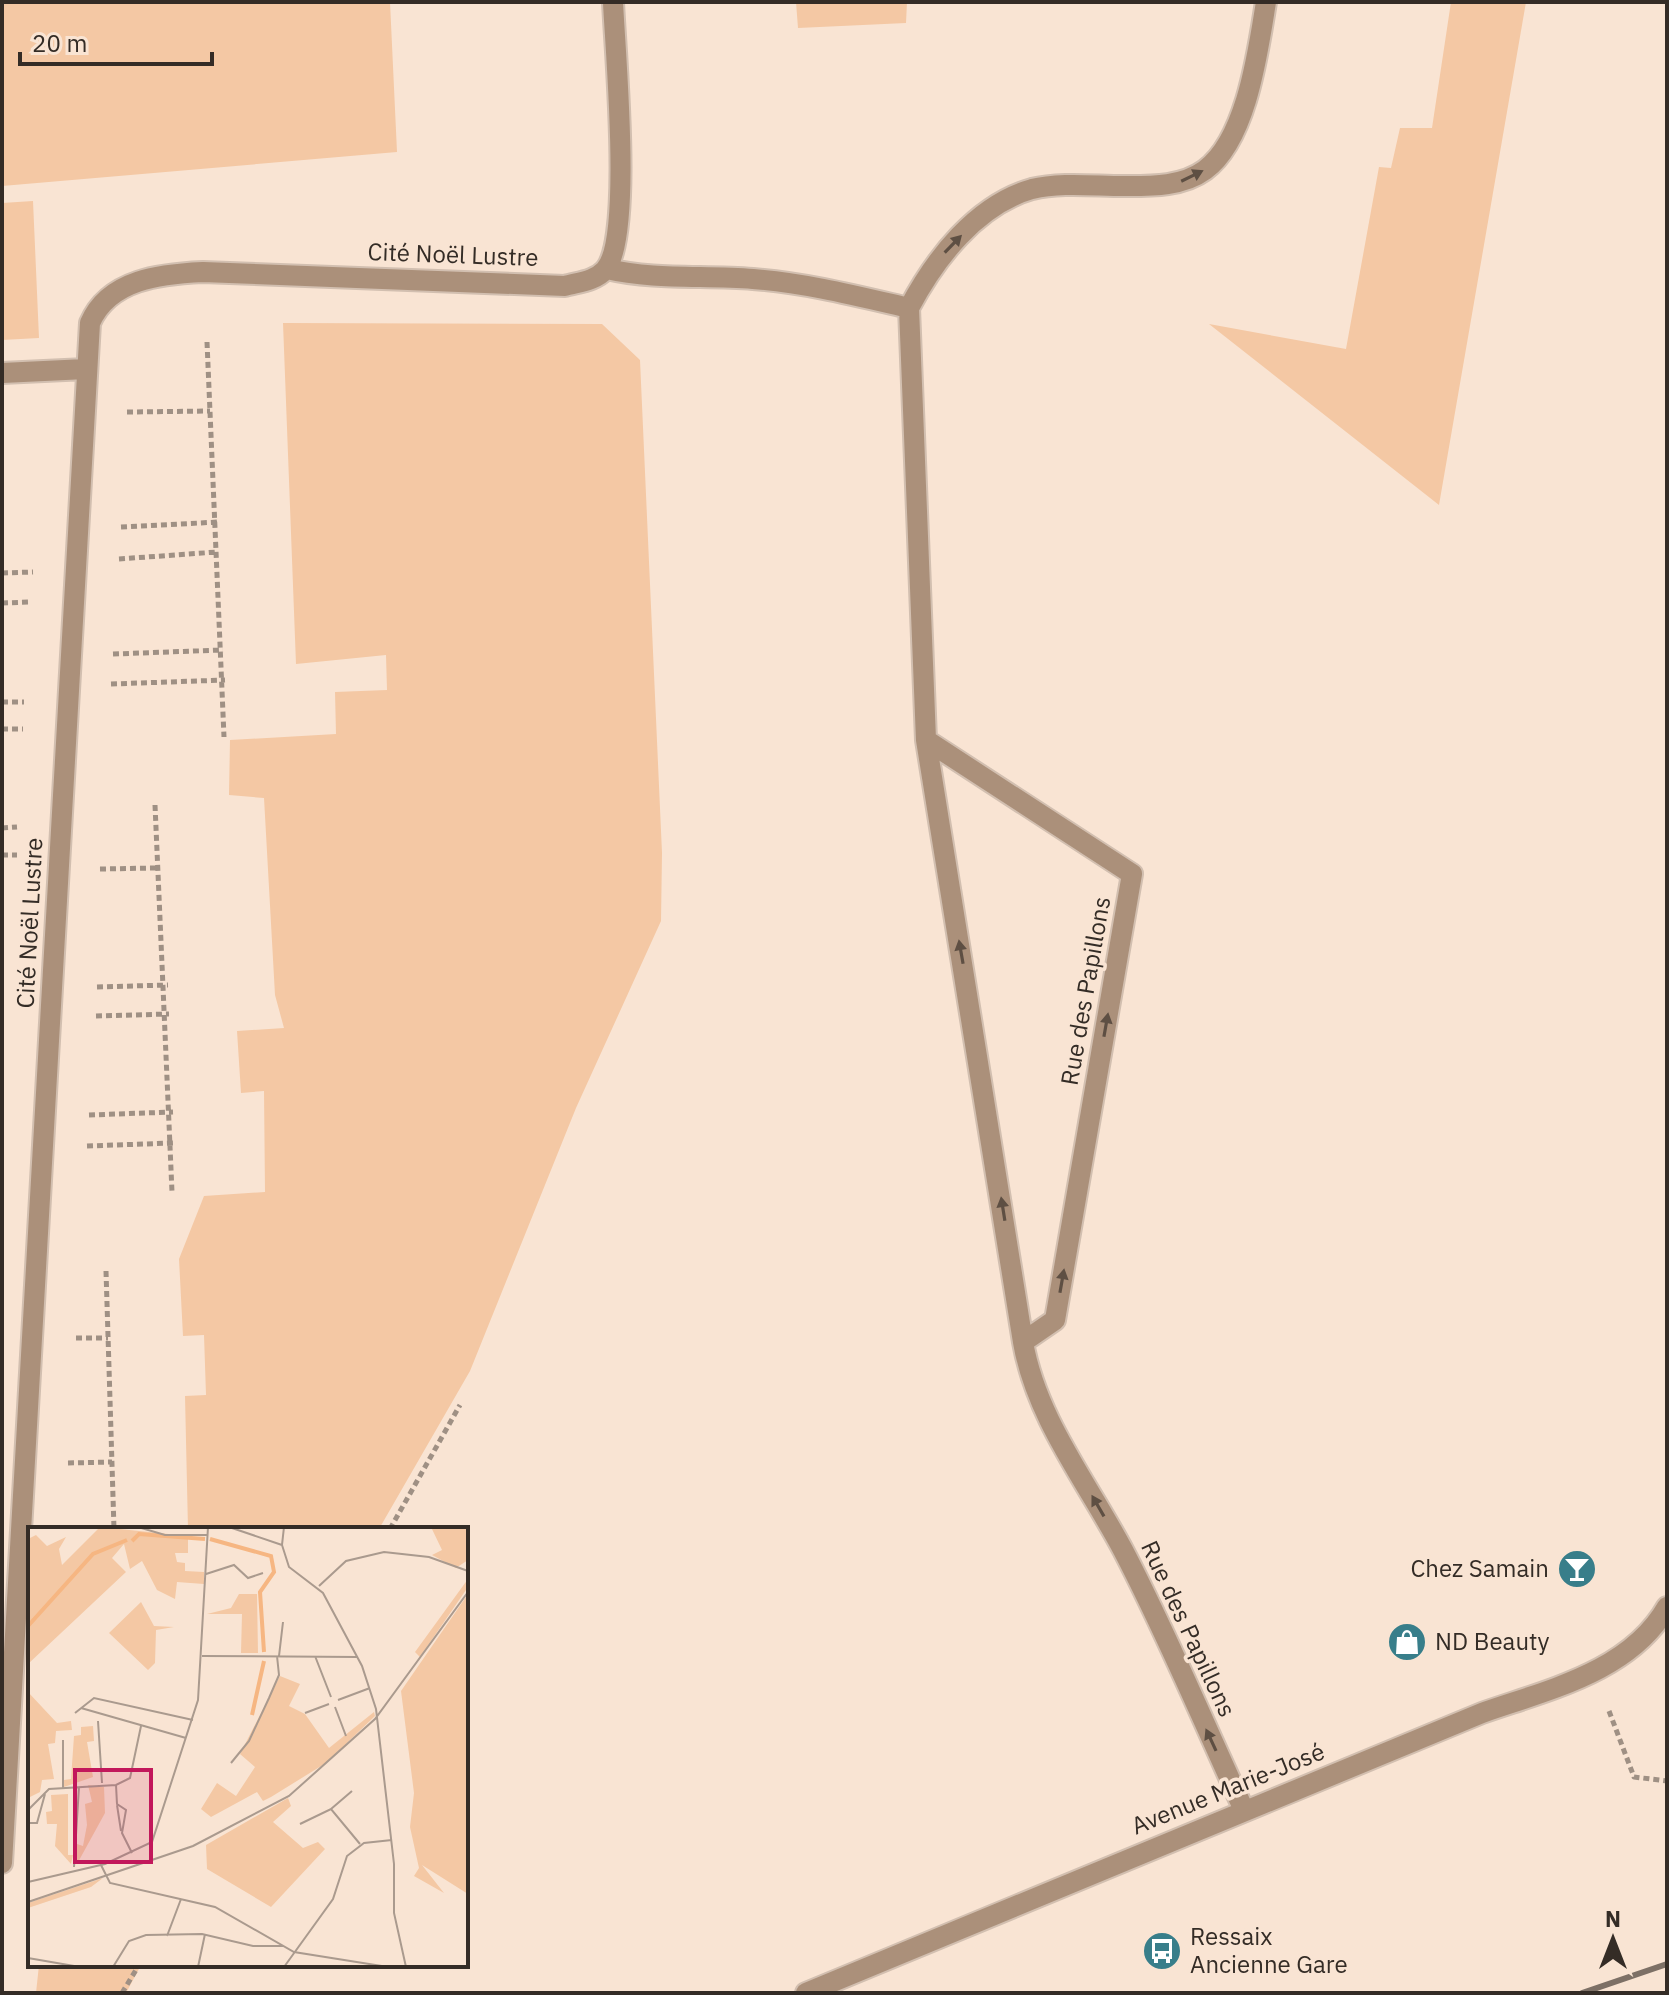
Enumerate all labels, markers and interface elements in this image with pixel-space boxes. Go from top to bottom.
scale bar [20,16,212,66]
text: 20 m [32,27,87,59]
one-way arrow [1181,169,1204,183]
street label: Cité Noël Lustre [367,235,539,273]
one-way arrow [943,235,961,254]
street label: Cité Noël Lustre [9,837,49,1009]
street label: Rue des Papillons [1053,894,1117,1088]
one-way arrow [955,940,967,965]
one-way arrow [1100,1012,1113,1037]
one-way arrow [996,1196,1008,1221]
one-way arrow [1057,1269,1069,1294]
one-way arrow [1091,1495,1105,1517]
inset map [28,1527,468,1967]
street label: Rue des Papillons [1134,1535,1244,1722]
bar icon: Chez Samain [1556,1548,1598,1590]
place label: Chez Samain [1410,1552,1549,1584]
shop icon: ND Beauty [1386,1621,1428,1663]
place label: ND Beauty [1435,1625,1549,1657]
one-way arrow [1204,1728,1218,1751]
street label: Avenue Marie-José [1126,1735,1329,1841]
north arrow [1573,1899,1653,1979]
text: N [1605,1904,1621,1933]
place label: Ressaix Ancienne Gare [1190,1920,1348,1980]
bus stop icon: Ressaix Ancienne Gare [1141,1930,1183,1972]

